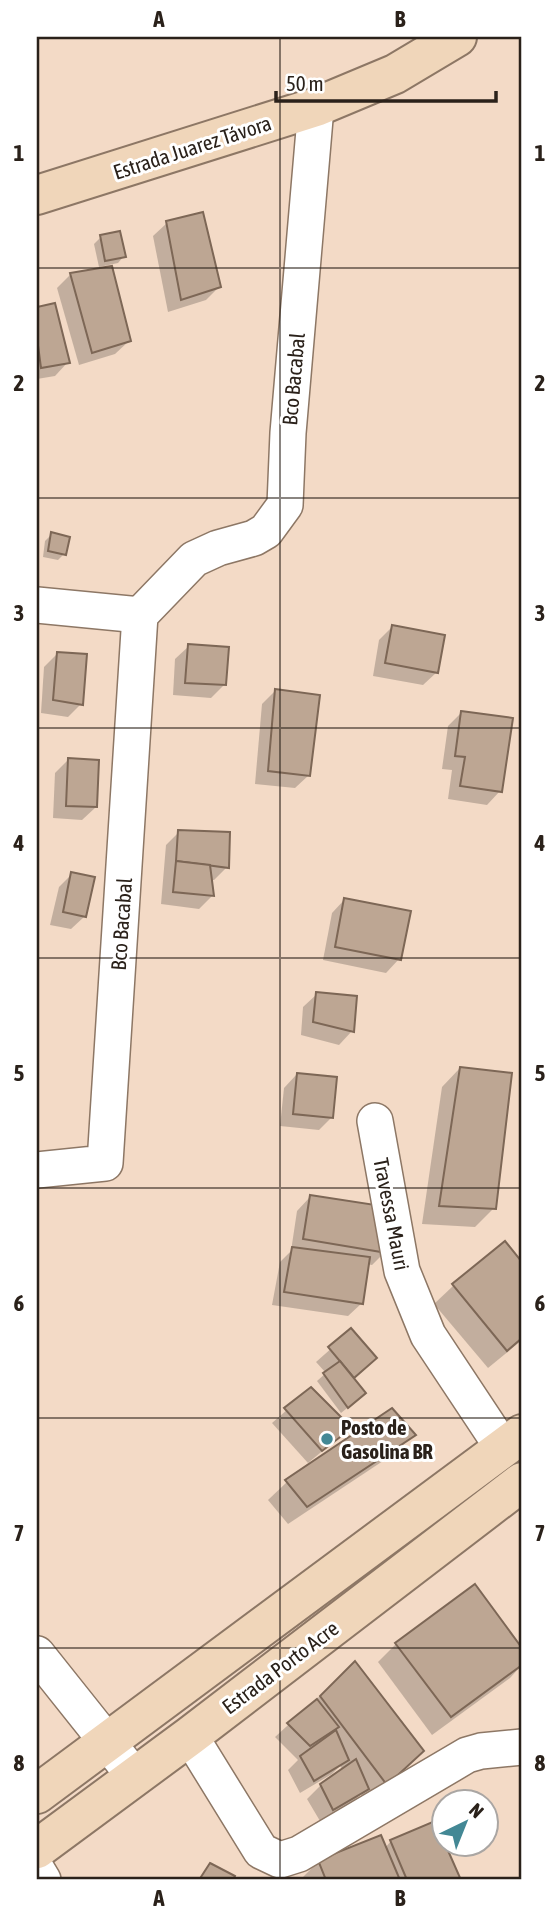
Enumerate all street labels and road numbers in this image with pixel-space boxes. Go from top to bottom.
street label: Estrada Juarez Távora [110,110,274,184]
street label: Bco Bacabal [277,331,309,426]
street label: Bco Bacabal [106,876,136,971]
street label: Travessa Mauri [369,1156,415,1272]
street label: Estrada Porto Acre [217,1616,343,1718]

